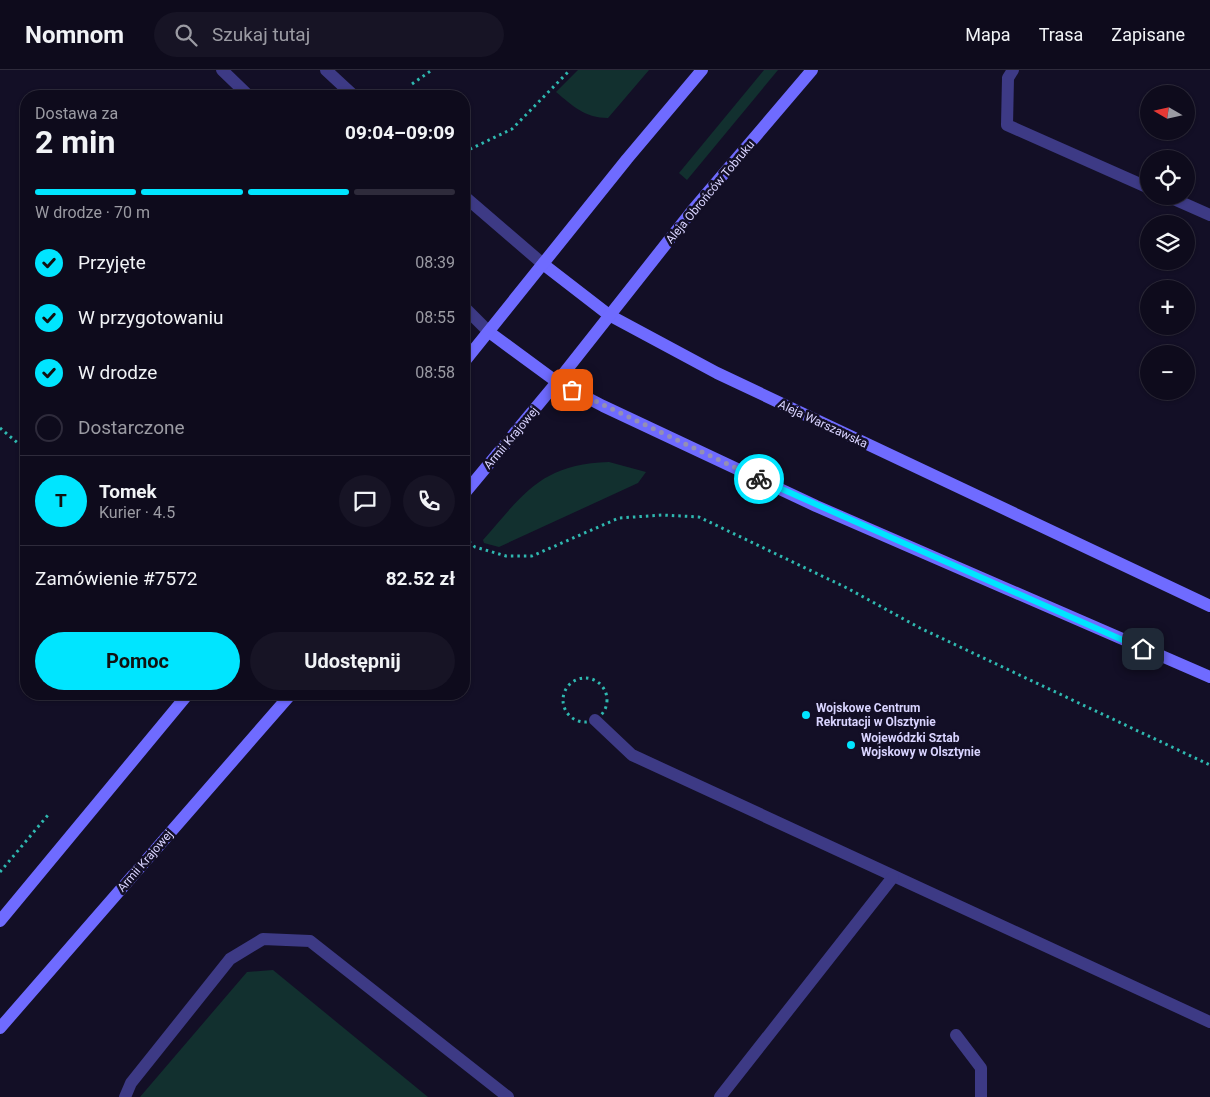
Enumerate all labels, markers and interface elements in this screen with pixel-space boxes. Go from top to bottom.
search box [154,12,504,57]
text: Nomnom [25,21,124,49]
icon: search [172,21,200,49]
text: Szukaj tutaj [212,23,310,46]
text: Mapa [965,24,1011,45]
text: Trasa [1039,24,1083,45]
text: Zapisane [1111,24,1185,45]
north arrow [1140,85,1195,140]
map controls [1140,85,1195,400]
text: Dostawa za [35,104,118,123]
text: 09:04–09:09 [345,121,455,144]
text: 2 min [35,123,115,161]
street label: Aleja Obrońców Tobruku [663,138,757,246]
button: locate [1140,150,1195,205]
text: W drodze · 70 m [35,203,150,222]
button: layers [1140,215,1195,270]
icon: check [35,249,63,277]
text: Przyjęte [78,251,146,274]
text: 08:39 [415,253,455,272]
button: + [1140,280,1195,335]
icon: check [35,304,63,332]
text: W przygotowaniu [78,306,224,329]
text: 08:55 [415,308,455,327]
button: − [1140,345,1195,400]
icon: check [35,359,63,387]
text: W drodze [78,361,157,384]
text: 08:58 [415,363,455,382]
pin [551,369,593,411]
icon: bag [558,376,586,404]
street label: Aleja Warszawska [776,397,870,451]
street label: Armii Krajowej [481,404,541,472]
text: Dostarczone [78,416,185,439]
courier [734,454,784,504]
icon: bike [745,465,773,493]
button: chat [339,475,391,527]
button: phone [403,475,455,527]
text: Tomek [99,480,157,503]
text: T [55,489,67,512]
text: Kurier · 4.5 [99,503,175,522]
text: Zamówienie #7572 [35,567,198,590]
text: 82.52 zł [386,567,455,590]
pin [1122,628,1164,670]
button: Pomoc [35,632,240,690]
button: Udostępnij [250,632,455,690]
icon: home [1129,635,1157,663]
place label: Wojskowe Centrum Rekrutacji w Olsztynie [816,701,936,729]
marker: Wojskowe Centrum Rekrutacji w Olsztynie [800,709,812,721]
place label: Wojewódzki Sztab Wojskowy w Olsztynie [861,731,981,759]
marker: Wojewódzki Sztab Wojskowy w Olsztynie [845,739,857,751]
street label: Armii Krajowej [114,827,176,895]

